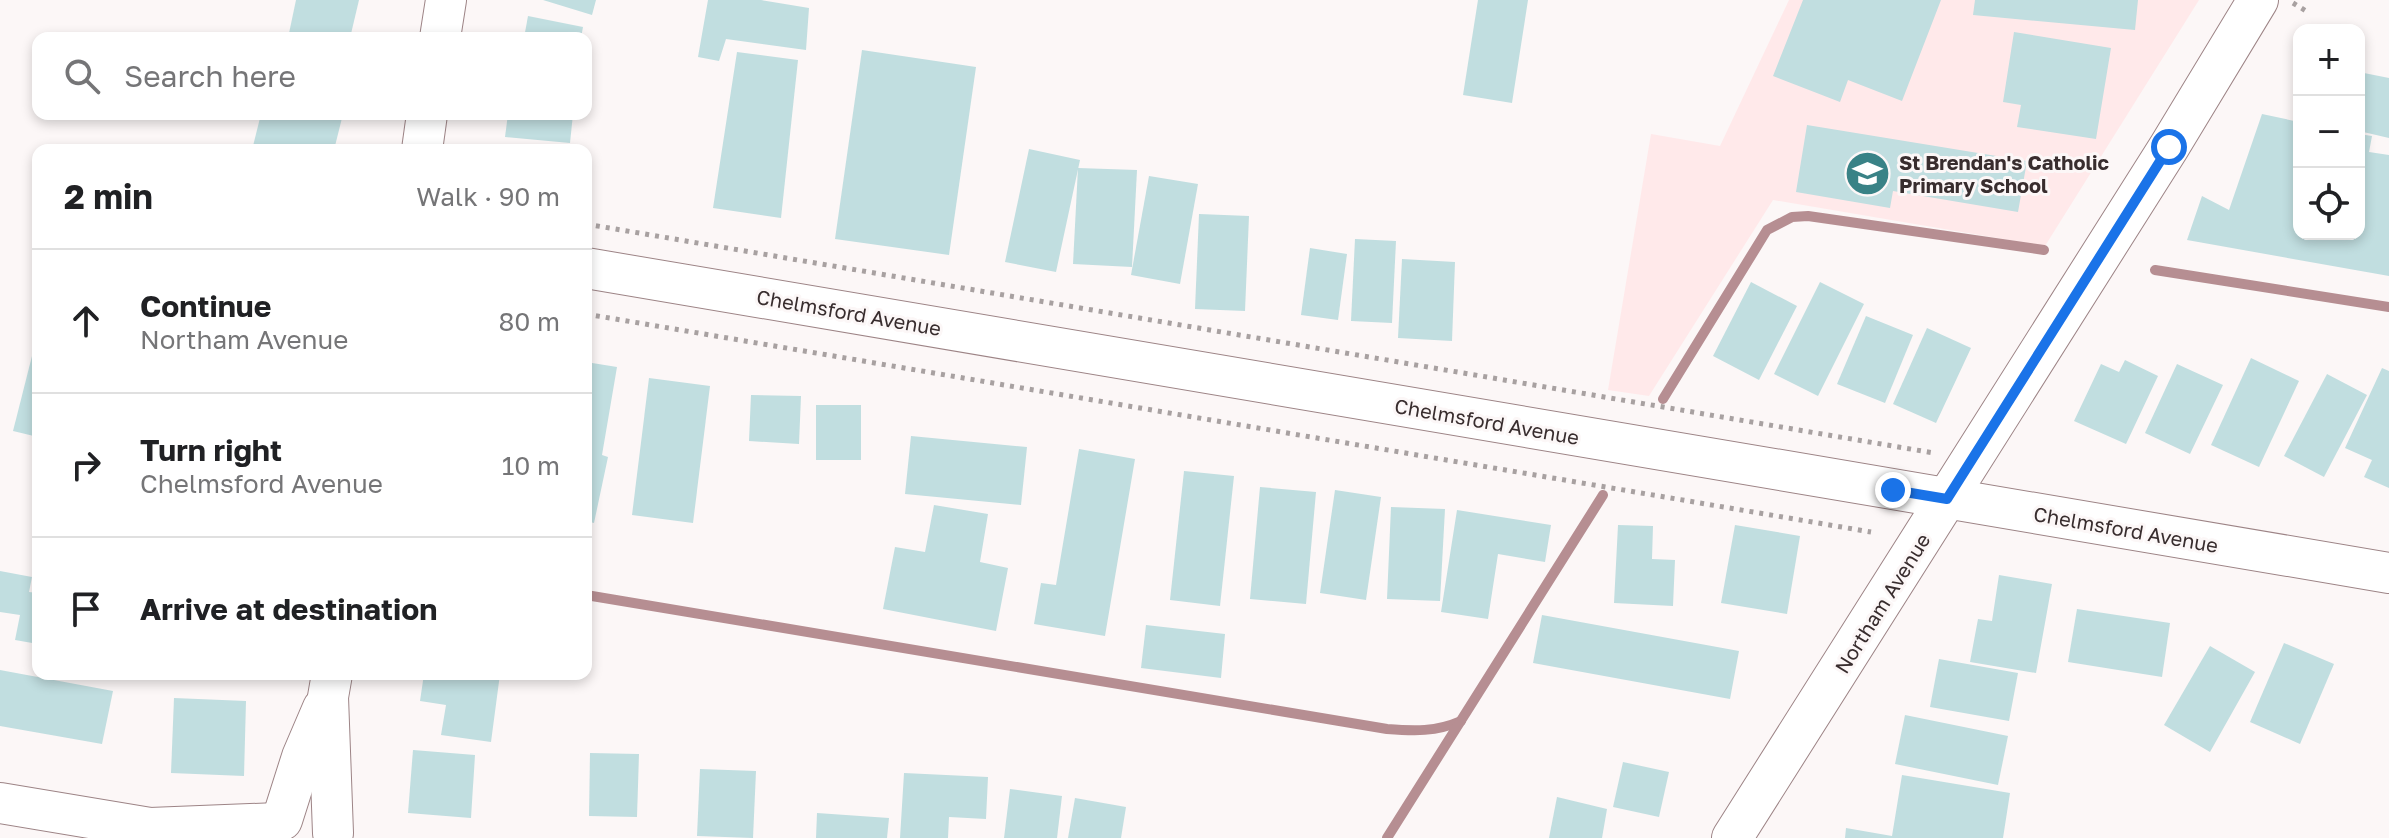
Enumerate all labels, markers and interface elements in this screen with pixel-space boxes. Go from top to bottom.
map controls [2293,24,2365,240]
button: + [2293,24,2365,96]
search box [32,32,592,120]
icon: search [60,54,104,98]
text: Search here [124,58,296,94]
button: − [2293,96,2365,168]
route start [2151,129,2187,165]
school or university icon: St Brendan's Catholic Primary School [1844,149,1892,197]
place label: St Brendan's Catholic Primary School [1899,150,2109,197]
button: locate [2293,168,2365,240]
text: 2 min [64,176,153,216]
text: Walk · 90 m [416,181,560,212]
street label: Chelmsford Avenue [755,284,943,340]
text: Continue [140,288,271,324]
icon: ahead [64,299,108,343]
text: 80 m [499,306,560,337]
text: Northam Avenue [140,324,348,355]
street label: Chelmsford Avenue [1393,393,1581,449]
text: Turn right [140,432,282,468]
icon: right [64,443,108,487]
text: 10 m [502,450,560,481]
text: Chelmsford Avenue [140,468,383,499]
route end [1875,472,1911,508]
street label: Chelmsford Avenue [2032,501,2220,557]
street label: Northam Avenue [1829,529,1935,677]
icon: arrive [64,587,108,631]
text: Arrive at destination [140,591,437,627]

